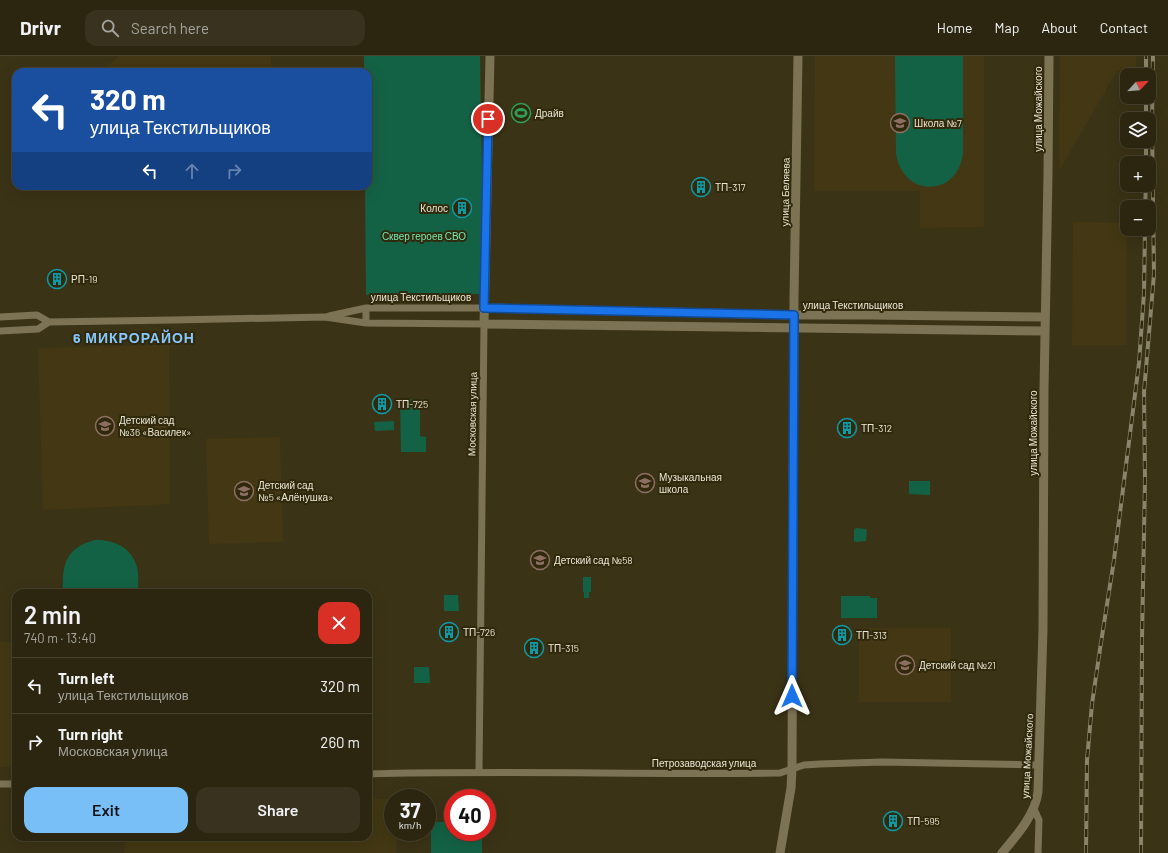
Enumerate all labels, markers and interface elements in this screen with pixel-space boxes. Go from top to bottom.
search box [85,10,365,46]
text: Drivr [20,16,61,39]
icon: search [99,17,121,39]
text: Search here [131,19,209,37]
text: Home [937,19,973,36]
text: Map [995,19,1019,36]
text: About [1041,19,1078,36]
text: Contact [1100,19,1148,36]
street label: улица Можайского [1032,66,1044,152]
north arrow [1120,68,1156,104]
map controls [1120,68,1156,236]
text: 320 m [90,82,166,116]
icon: left [24,84,76,136]
pin [471,102,505,136]
sports icon: Драйв [510,102,532,124]
place label: Драйв [535,107,564,119]
icon: arrive [477,108,499,130]
school or university icon: Школа №7 [889,112,911,134]
button: layers [1120,112,1156,148]
text: улица Текстильщиков [90,116,271,138]
place label: Школа №7 [914,117,962,129]
button: + [1120,156,1156,192]
street label: улица Беляева [778,157,792,227]
icon: left [139,160,161,182]
icon: ahead [181,160,203,182]
icon: right [223,160,245,182]
building icon: ТП-317 [690,176,712,198]
place label: ТП-317 [715,181,746,193]
building icon: Колос [451,197,473,219]
button: − [1120,200,1156,236]
place label: Колос [420,202,448,214]
park label: Сквер героев СВО [382,230,466,242]
building icon: РП-19 [46,268,68,290]
place label: РП-19 [71,273,98,285]
street label: улица Текстильщиков [371,291,471,303]
street label: улица Текстильщиков [803,299,903,311]
district label: 6 МИКРОРАЙОН [73,329,195,346]
street label: Московская улица [465,371,479,456]
street label: улица Можайского [1027,390,1039,476]
building icon: ТП-725 [371,393,393,415]
place label: ТП-725 [396,398,428,410]
place label: Детский сад №36 «Василек» [119,414,191,438]
school or university icon: Детский сад №36 «Василек» [94,415,116,437]
building icon: ТП-312 [836,417,858,439]
place label: ТП-312 [861,422,892,434]
place label: Музыкальная школа [659,471,722,495]
school or university icon: Музыкальная школа [634,472,656,494]
place label: Детский сад №5 «Алёнушка» [258,479,333,503]
school or university icon: Детский сад №5 «Алёнушка» [233,480,255,502]
school or university icon: Детский сад №58 [529,549,551,571]
place label: Детский сад №58 [554,554,633,566]
text: 2 min [24,600,81,629]
button: close [318,602,360,644]
building icon: ТП-726 [438,621,460,643]
building icon: ТП-313 [831,624,853,646]
place label: ТП-726 [463,626,495,638]
place label: ТП-313 [856,629,887,641]
text: 740 m · 13:40 [24,630,96,646]
building icon: ТП-315 [523,637,545,659]
place label: ТП-315 [548,642,579,654]
school or university icon: Детский сад №21 [894,654,916,676]
place label: Детский сад №21 [919,659,996,671]
text: Turn left [58,669,114,687]
icon: left [24,675,46,697]
position arrow [771,675,813,717]
text: 320 m [320,677,360,695]
text: улица Текстильщиков [58,687,189,703]
street label: улица Можайского [1019,713,1035,799]
text: Turn right [58,725,123,743]
icon: right [24,731,46,753]
text: 260 m [320,733,360,751]
text: Московская улица [58,743,168,759]
street label: Петрозаводская улица [652,757,757,769]
button: Exit [24,787,188,833]
button: Share [196,787,360,833]
speed limit sign: 40 [444,789,496,841]
text: 37 [400,798,420,822]
building icon: ТП-595 [882,810,904,832]
place label: ТП-595 [907,815,940,827]
text: km/h [399,819,421,831]

